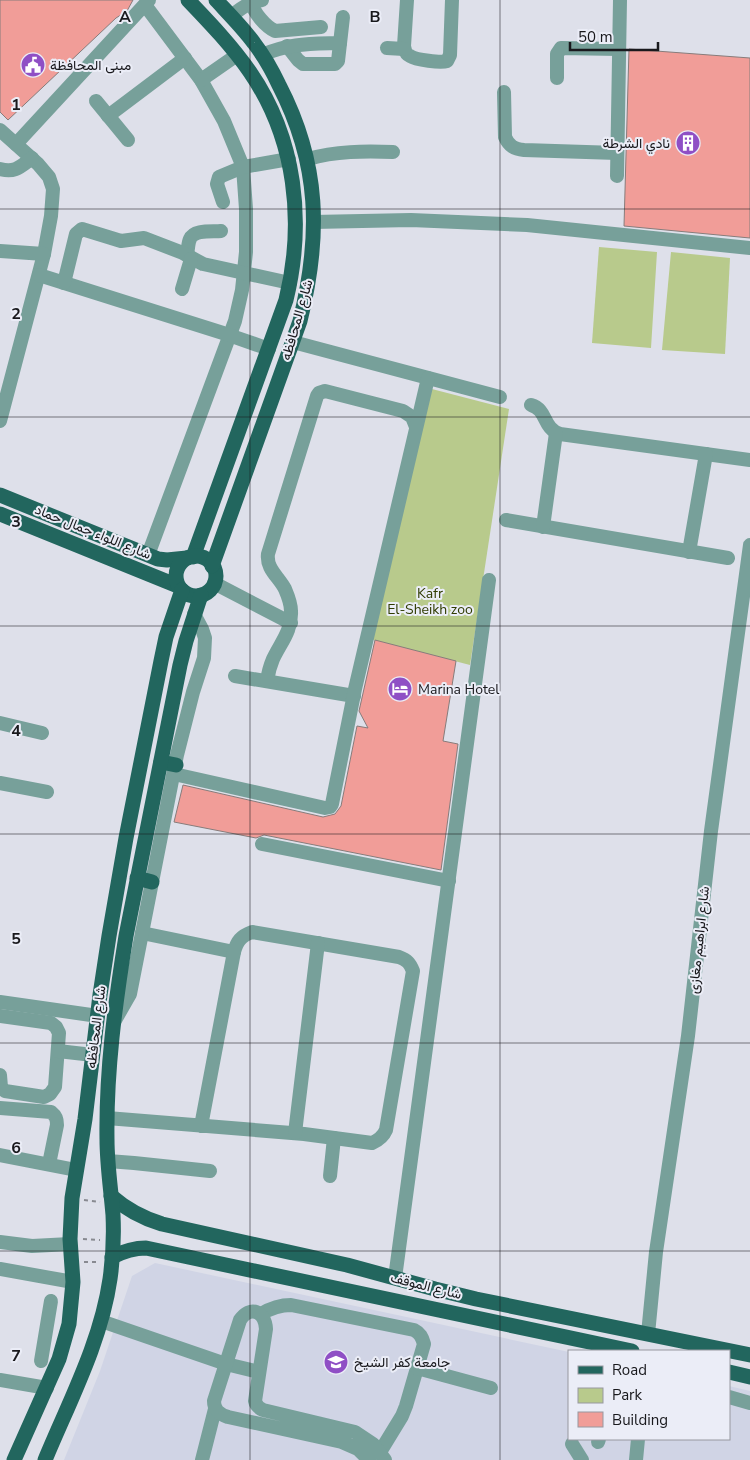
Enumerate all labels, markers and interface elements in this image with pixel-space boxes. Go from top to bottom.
text: A [119,6,131,28]
text: B [369,6,381,28]
scale bar [570,20,658,52]
text: 50 m [578,27,613,47]
public building icon: مبنى المحافظة [20,52,46,78]
place label: مبنى المحافظة [50,56,131,75]
text: 1 [11,94,21,116]
building icon: نادي الشرطة [675,130,701,156]
place label: نادي الشرطة [602,134,670,155]
street label: شارع المحافظه [276,277,319,363]
text: 2 [11,303,21,325]
street label: شارع اللواء جمال حماد [32,500,154,565]
text: 3 [11,511,21,533]
park label: Kafr El-Sheikh zoo [387,584,473,619]
hotel icon: Marina Hotel [387,676,413,702]
place label: Marina Hotel [418,680,500,699]
text: 4 [11,720,21,742]
street label: شارع ابراهيم مغازى [684,885,715,995]
text: 5 [11,928,21,950]
street label: شارع المحافظه [81,984,112,1070]
text: 6 [11,1137,21,1159]
street label: شارع الموقف [388,1268,464,1305]
text: 7 [11,1345,21,1367]
school or university icon: جامعة كفر الشيخ [323,1349,349,1375]
legend [568,1350,730,1440]
place label: جامعة كفر الشيخ [354,1353,450,1373]
text: Road [612,1360,647,1380]
text: Park [612,1385,642,1405]
text: Building [612,1410,668,1430]

